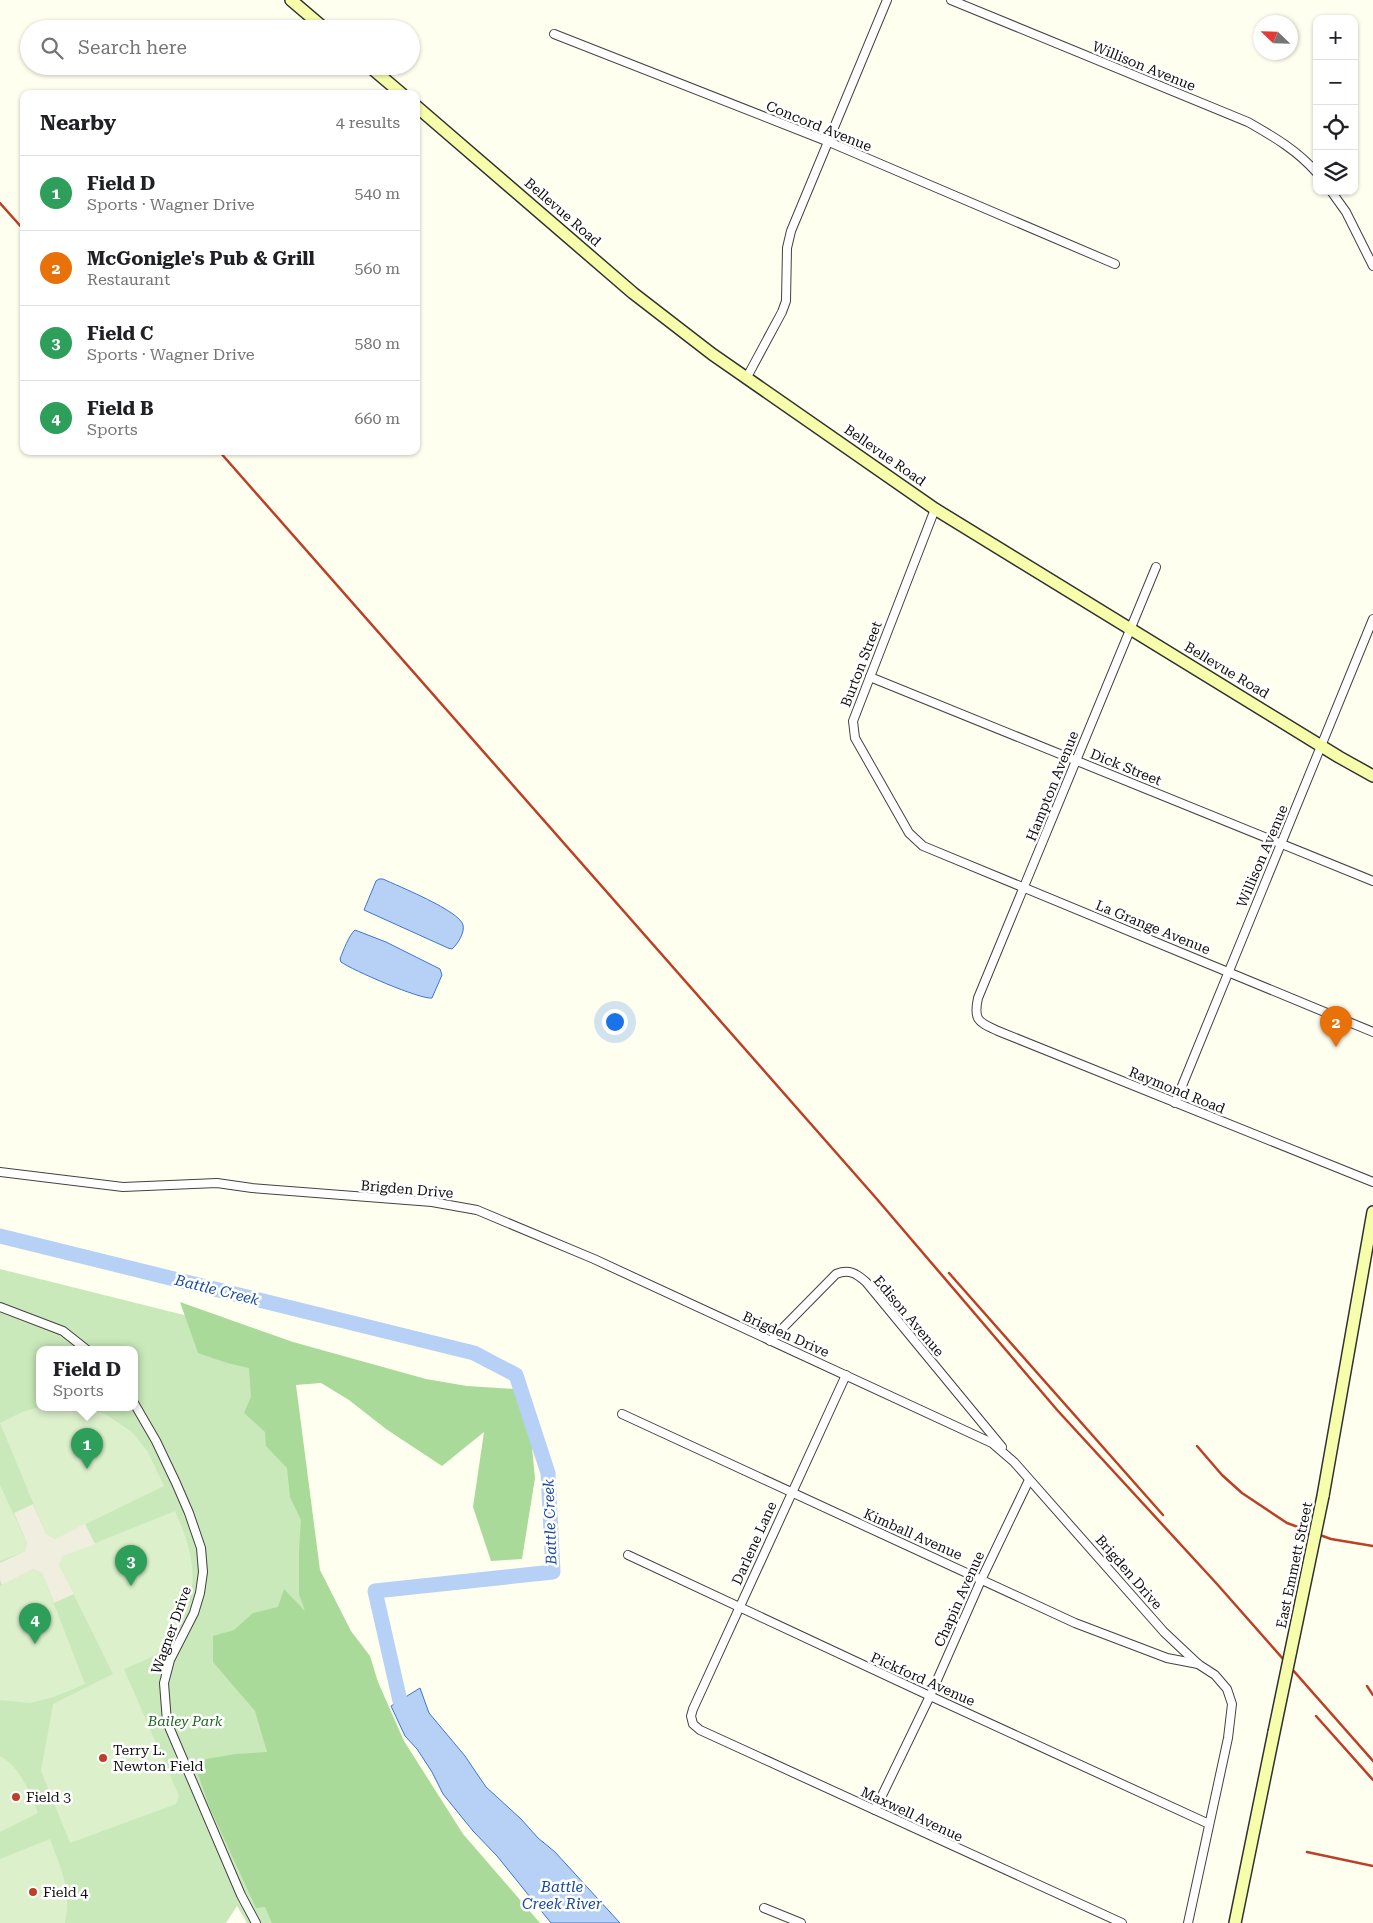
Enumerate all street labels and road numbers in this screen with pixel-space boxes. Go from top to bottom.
street label: Willison Avenue [1090,38,1198,94]
street label: Concord Avenue [764,98,874,155]
street label: Bellevue Road [522,175,604,249]
street label: Bellevue Road [841,421,929,489]
street label: Burton Street [837,619,885,709]
street label: Bellevue Road [1182,638,1272,702]
street label: Hampton Avenue [1023,728,1082,843]
street label: Dick Street [1088,745,1164,789]
street label: Willison Avenue [1233,802,1291,910]
street label: La Grange Avenue [1093,897,1213,957]
street label: Raymond Road [1127,1063,1227,1117]
street label: Brigden Drive [360,1177,454,1201]
street label: Edison Avenue [871,1272,948,1360]
street label: Brigden Drive [740,1308,832,1360]
street label: Darlene Lane [728,1499,780,1587]
street label: East Emmett Street [1273,1500,1315,1630]
street label: Kimball Avenue [861,1505,965,1563]
street label: Brigden Drive [1092,1532,1166,1613]
street label: Chapin Avenue [931,1548,987,1649]
street label: Wagner Drive [148,1584,194,1676]
street label: Pickford Avenue [868,1649,978,1709]
street label: Maxwell Avenue [858,1783,966,1845]

